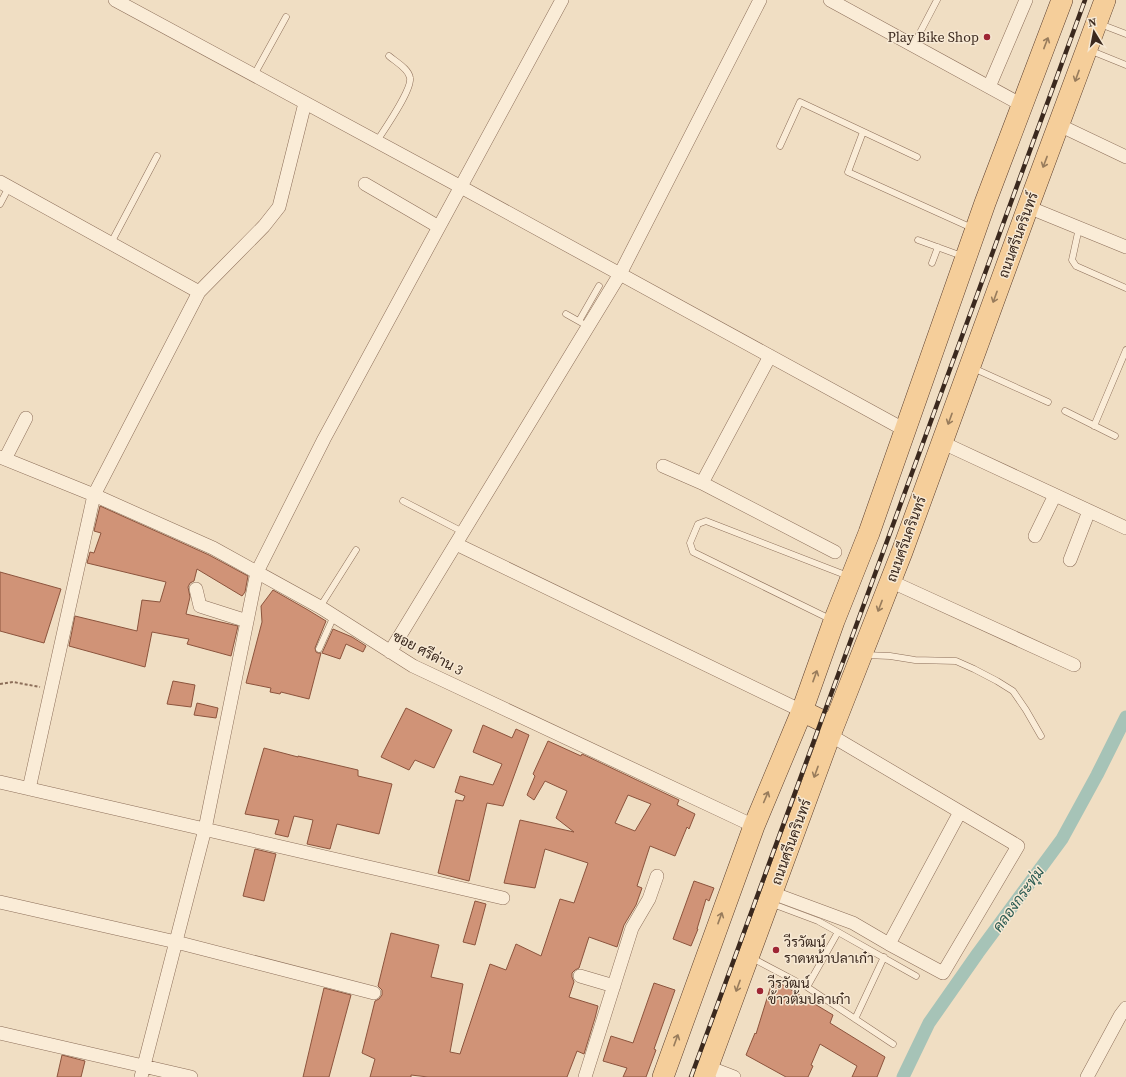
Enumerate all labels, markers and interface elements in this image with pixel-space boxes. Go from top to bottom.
north arrow [1074,12,1114,52]
text: N [1087,15,1098,31]
place label: Play Bike Shop [887,27,979,47]
marker: Play Bike Shop [982,32,992,42]
one-way arrow [1042,37,1050,49]
one-way arrow [1072,70,1080,82]
one-way arrow [1040,155,1048,167]
street label: ถนนศรีนครินทร์ [993,189,1043,281]
one-way arrow [990,290,998,302]
one-way arrow [945,412,953,424]
street label: ถนนศรีนครินทร์ [881,493,931,585]
one-way arrow [876,600,884,612]
street label: ซอย ศรีด่าน 3 [389,626,467,680]
one-way arrow [811,670,819,682]
one-way arrow [812,766,820,778]
one-way arrow [763,791,770,803]
street label: ถนนศรีนครินทร์ [766,796,816,888]
water label: คลองกระทุ่ม [987,862,1050,937]
one-way arrow [717,913,725,925]
place label: วีรวัฒน์ ราดหน้าปลาเก๋า [783,932,874,968]
marker: วีรวัฒน์ ราดหน้าปลาเก๋า [771,945,781,955]
place label: วีรวัฒน์ ข้าวต้มปลาเก๋า [767,973,851,1009]
one-way arrow [733,980,741,992]
marker: วีรวัฒน์ ข้าวต้มปลาเก๋า [755,986,765,996]
one-way arrow [673,1034,680,1047]

